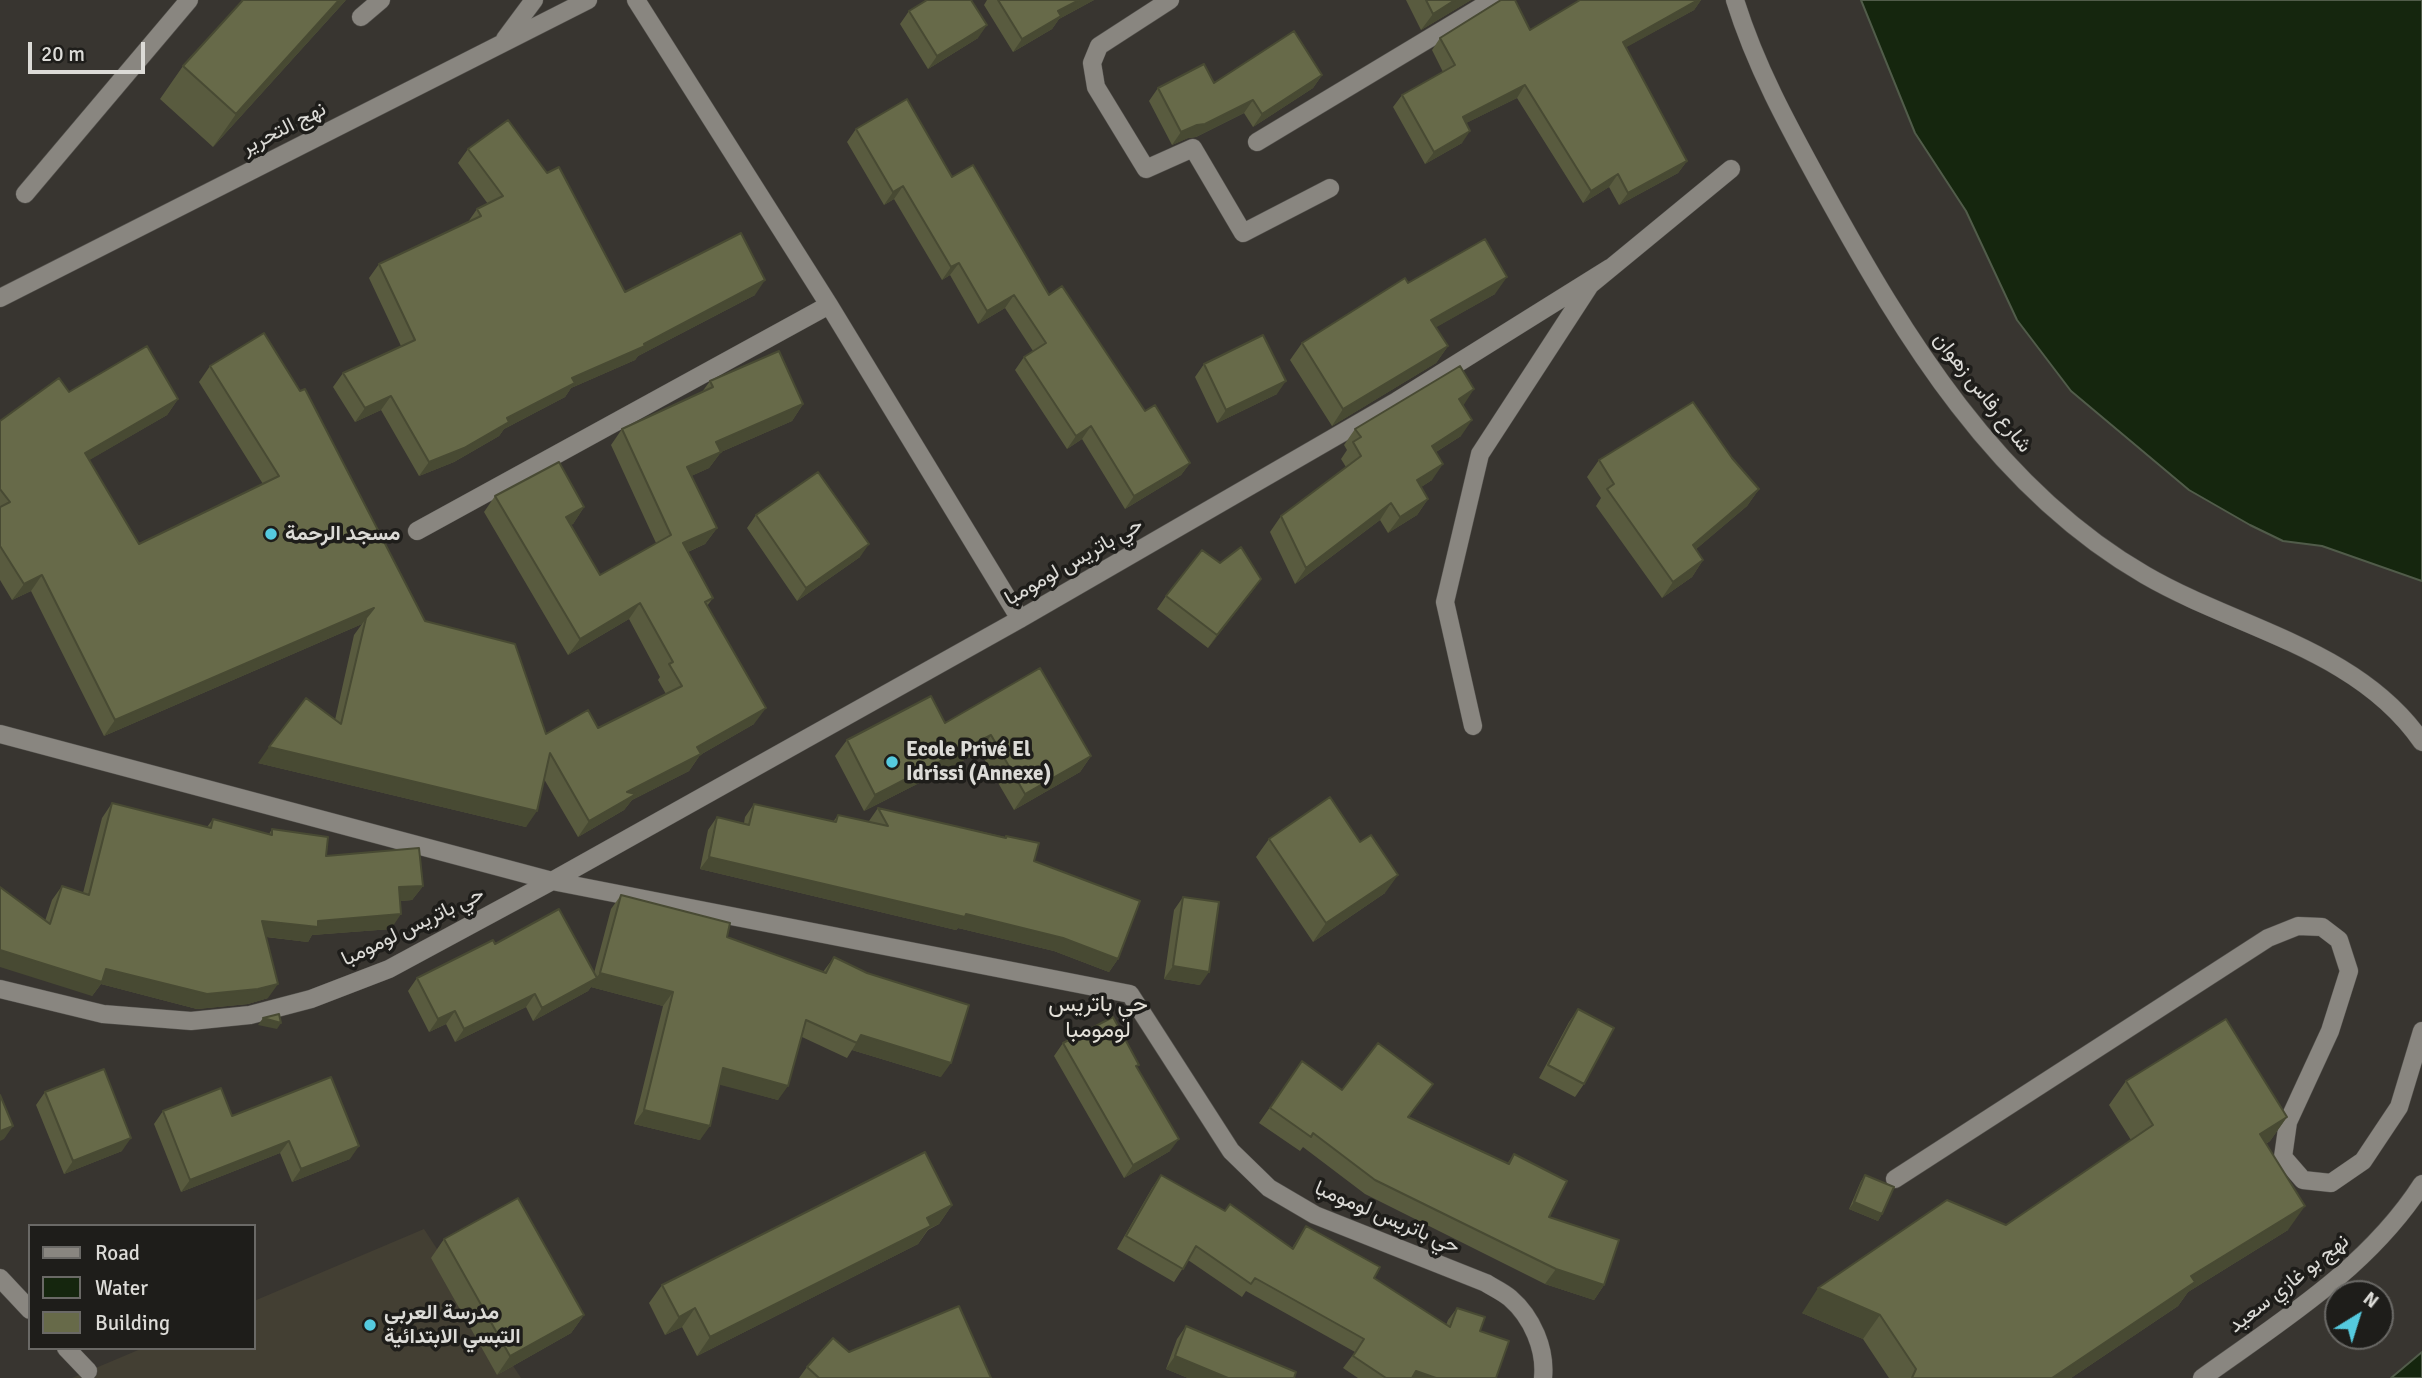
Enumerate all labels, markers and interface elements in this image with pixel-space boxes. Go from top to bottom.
scale bar [32,28,149,72]
text: 20 m [41,41,85,67]
street label: نهج التحرير [237,97,331,161]
street label: شارع رفاس زهوان [1927,328,2037,458]
street label: حي باتريس لومومبا [1000,512,1148,612]
place label: مسجد الرحمة [285,521,400,547]
marker: مسجد الرحمة [263,526,279,542]
place label: Ecole Privé El Idrissi (Annexe) [906,737,1051,787]
marker: Ecole Privé El Idrissi (Annexe) [884,754,900,770]
street label: حي باتريس لومومبا [338,882,488,972]
district label: حي باتريس لومومبا [1048,991,1148,1045]
street label: حي باتريس لومومبا [1310,1176,1464,1260]
legend [28,1224,256,1350]
street label: نهج بو غازي سعيد [2224,1229,2354,1339]
text: Road [95,1240,140,1266]
text: Water [95,1275,148,1301]
north arrow [2324,1280,2394,1350]
text: N [2358,1287,2383,1314]
place label: مدرسة العربي التبسي الابتدائية [384,1300,521,1350]
text: Building [95,1310,170,1336]
marker: مدرسة العربي التبسي الابتدائية [362,1317,378,1333]

